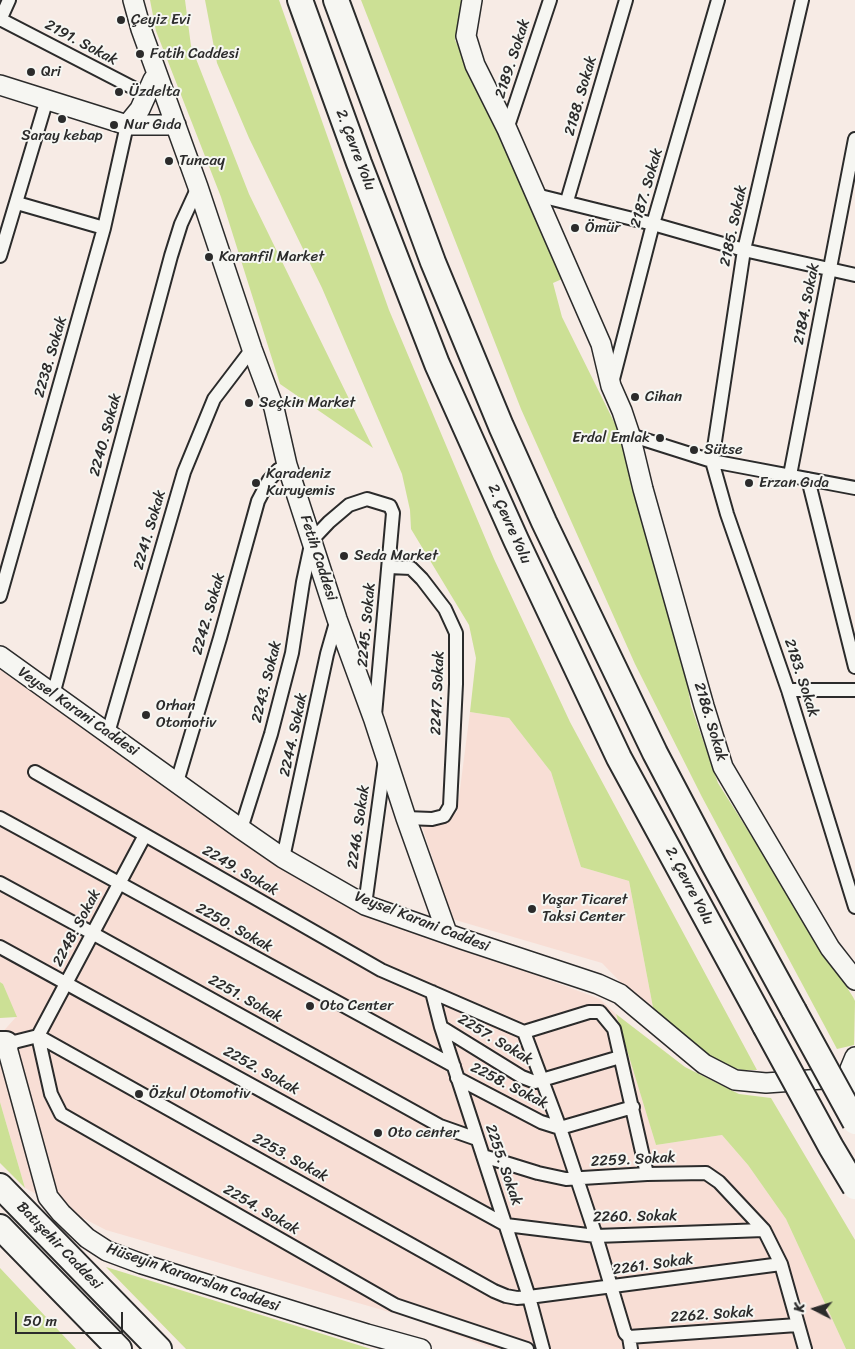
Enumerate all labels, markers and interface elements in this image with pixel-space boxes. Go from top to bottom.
place label: Çeyiz Evi [131,11,190,29]
marker: Çeyiz Evi [115,14,127,26]
street label: 2191. Sokak [42,16,120,70]
street label: 2189. Sokak [492,17,534,101]
place label: Fatih Caddesi [150,45,239,63]
marker: Fatih Caddesi [134,48,146,60]
street label: 2188. Sokak [561,54,601,138]
place label: Qri [41,63,61,81]
marker: Qri [25,66,37,78]
place label: Üzdelta [129,83,180,101]
marker: Üzdelta [113,86,125,98]
street label: 2. Çevre Yolu [331,107,379,193]
marker: Saray kebap [56,113,68,125]
place label: Nur Gıda [124,116,181,134]
marker: Nur Gıda [108,119,120,131]
place label: Saray kebap [21,127,103,145]
street label: 2187. Sokak [627,146,667,230]
place label: Tuncay [179,152,225,170]
marker: Tuncay [163,155,175,167]
street label: 2185. Sokak [717,184,751,268]
place label: Ömür [585,219,620,237]
marker: Ömür [569,222,581,234]
place label: Karanfil Market [219,248,324,266]
marker: Karanfil Market [203,251,215,263]
street label: 2184. Sokak [790,262,824,346]
street label: 2238. Sokak [31,314,71,400]
place label: Cihan [645,388,682,406]
marker: Cihan [629,391,641,403]
street label: 2240. Sokak [86,392,126,478]
place label: Seçkin Market [259,394,355,412]
marker: Seçkin Market [243,397,255,409]
place label: Erdal Emlak [572,429,650,447]
marker: Erdal Emlak [654,432,666,444]
place label: Sütse [704,441,743,459]
marker: Sütse [688,444,700,456]
place label: Karadeniz Kuruyemis [266,465,335,500]
place label: Erzan Gıda [759,474,829,492]
marker: Karadeniz Kuruyemis [250,477,262,489]
marker: Erzan Gıda [743,477,755,489]
street label: 2. Çevre Yolu [483,481,535,567]
street label: 2241. Sokak [130,488,170,572]
street label: Fetih Caddesi [296,513,340,603]
place label: Seda Market [354,547,438,565]
marker: Seda Market [338,550,350,562]
street label: 2242. Sokak [189,571,229,657]
street label: 2245. Sokak [354,582,380,668]
street label: 2183. Sokak [780,637,822,719]
street label: 2243. Sokak [248,639,286,725]
street label: 2247. Sokak [428,651,448,735]
street label: Veysel Karani Caddesi [14,664,142,760]
street label: 2186. Sokak [689,680,731,764]
street label: 2244. Sokak [276,692,312,778]
place label: Orhan Otomotiv [156,697,216,732]
marker: Orhan Otomotiv [140,709,152,721]
street label: 2246. Sokak [344,784,374,870]
street label: 2249. Sokak [199,842,281,900]
street label: 2. Çevre Yolu [661,844,717,928]
street label: 2248. Sokak [49,886,105,970]
street label: Veysel Karani Caddesi [352,888,492,956]
place label: Yaşar Ticaret Taksi Center [542,891,628,926]
street label: 2250. Sokak [193,900,275,956]
marker: Yaşar Ticaret Taksi Center [526,903,538,915]
street label: 2251. Sokak [205,971,285,1027]
place label: Oto Center [320,997,393,1015]
marker: Oto Center [304,1000,316,1012]
street label: 2257. Sokak [454,1011,536,1069]
street label: 2252. Sokak [220,1043,302,1099]
street label: 2258. Sokak [467,1059,551,1113]
place label: Özkul Otomotiv [149,1085,250,1103]
marker: Özkul Otomotiv [133,1088,145,1100]
street label: 2255. Sokak [481,1122,525,1208]
place label: Oto center [388,1124,459,1142]
marker: Oto center [372,1127,384,1139]
street label: 2253. Sokak [249,1130,331,1186]
street label: 2259. Sokak [590,1149,676,1171]
street label: 2254. Sokak [220,1181,302,1239]
street label: Batışehir Caddesi [13,1198,105,1294]
street label: 2260. Sokak [593,1207,677,1227]
street label: Hüseyin Karaarslan Caddesi [104,1240,282,1316]
street label: 2261. Sokak [612,1250,694,1280]
north arrow [790,1284,840,1334]
scale bar [18,1302,125,1334]
text: K [787,1302,812,1313]
street label: 2262. Sokak [670,1303,754,1327]
text: 50 m [23,1308,57,1334]

